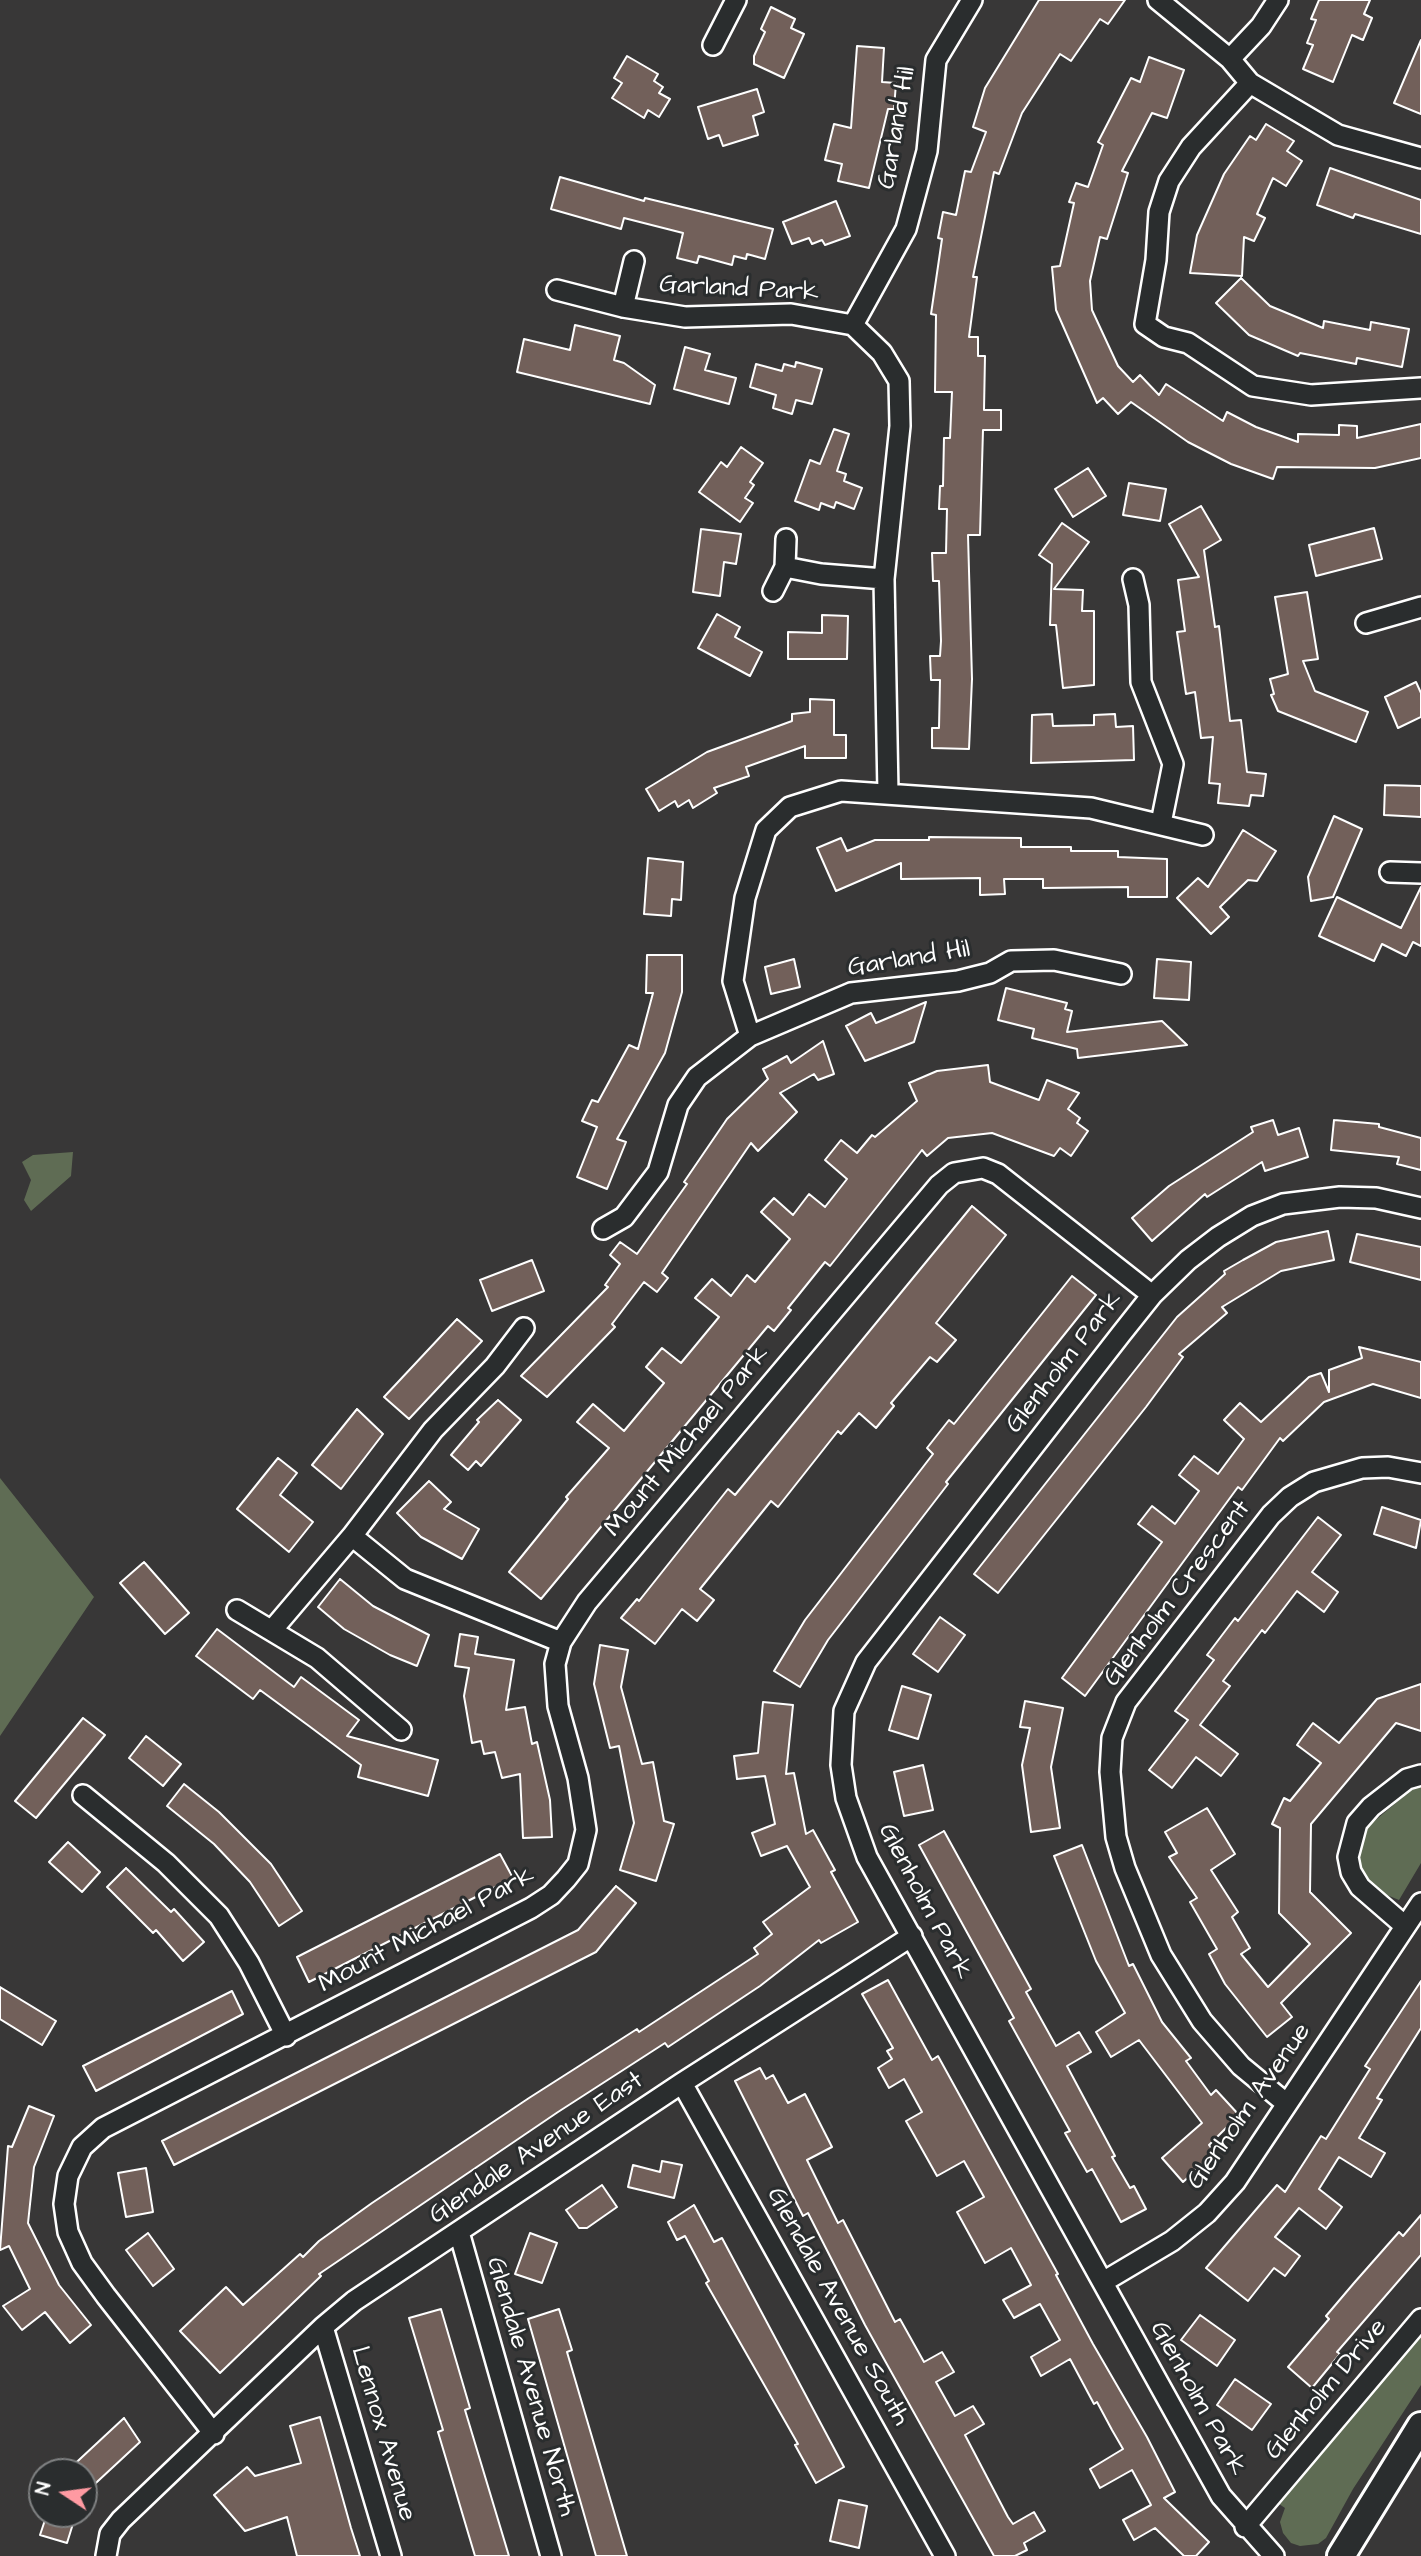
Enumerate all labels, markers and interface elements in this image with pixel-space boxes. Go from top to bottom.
street label: Garland Hil [872,65,924,191]
street label: Garland Park [658,270,820,310]
street label: Garland Hil [846,935,972,985]
street label: Glenholm Park [1000,1286,1130,1440]
street label: Mount Michael Park [599,1340,777,1544]
street label: Glenholm Crescent [1098,1495,1258,1693]
street label: Glenholm Park [870,1819,978,1985]
street label: Mount Michael Park [314,1861,540,2001]
street label: Glenholm Avenue [1181,2018,1319,2196]
street label: Glendale Avenue East [424,2066,650,2232]
street label: Glendale Avenue South [759,2183,915,2431]
street label: Glendale Avenue North [478,2254,582,2520]
street label: Glenholm Drive [1259,2313,1395,2467]
street label: Glenholm Park [1142,2316,1252,2482]
street label: Lennox Avenue [342,2343,422,2525]
north arrow [28,2458,98,2528]
text: N [30,2480,58,2497]

